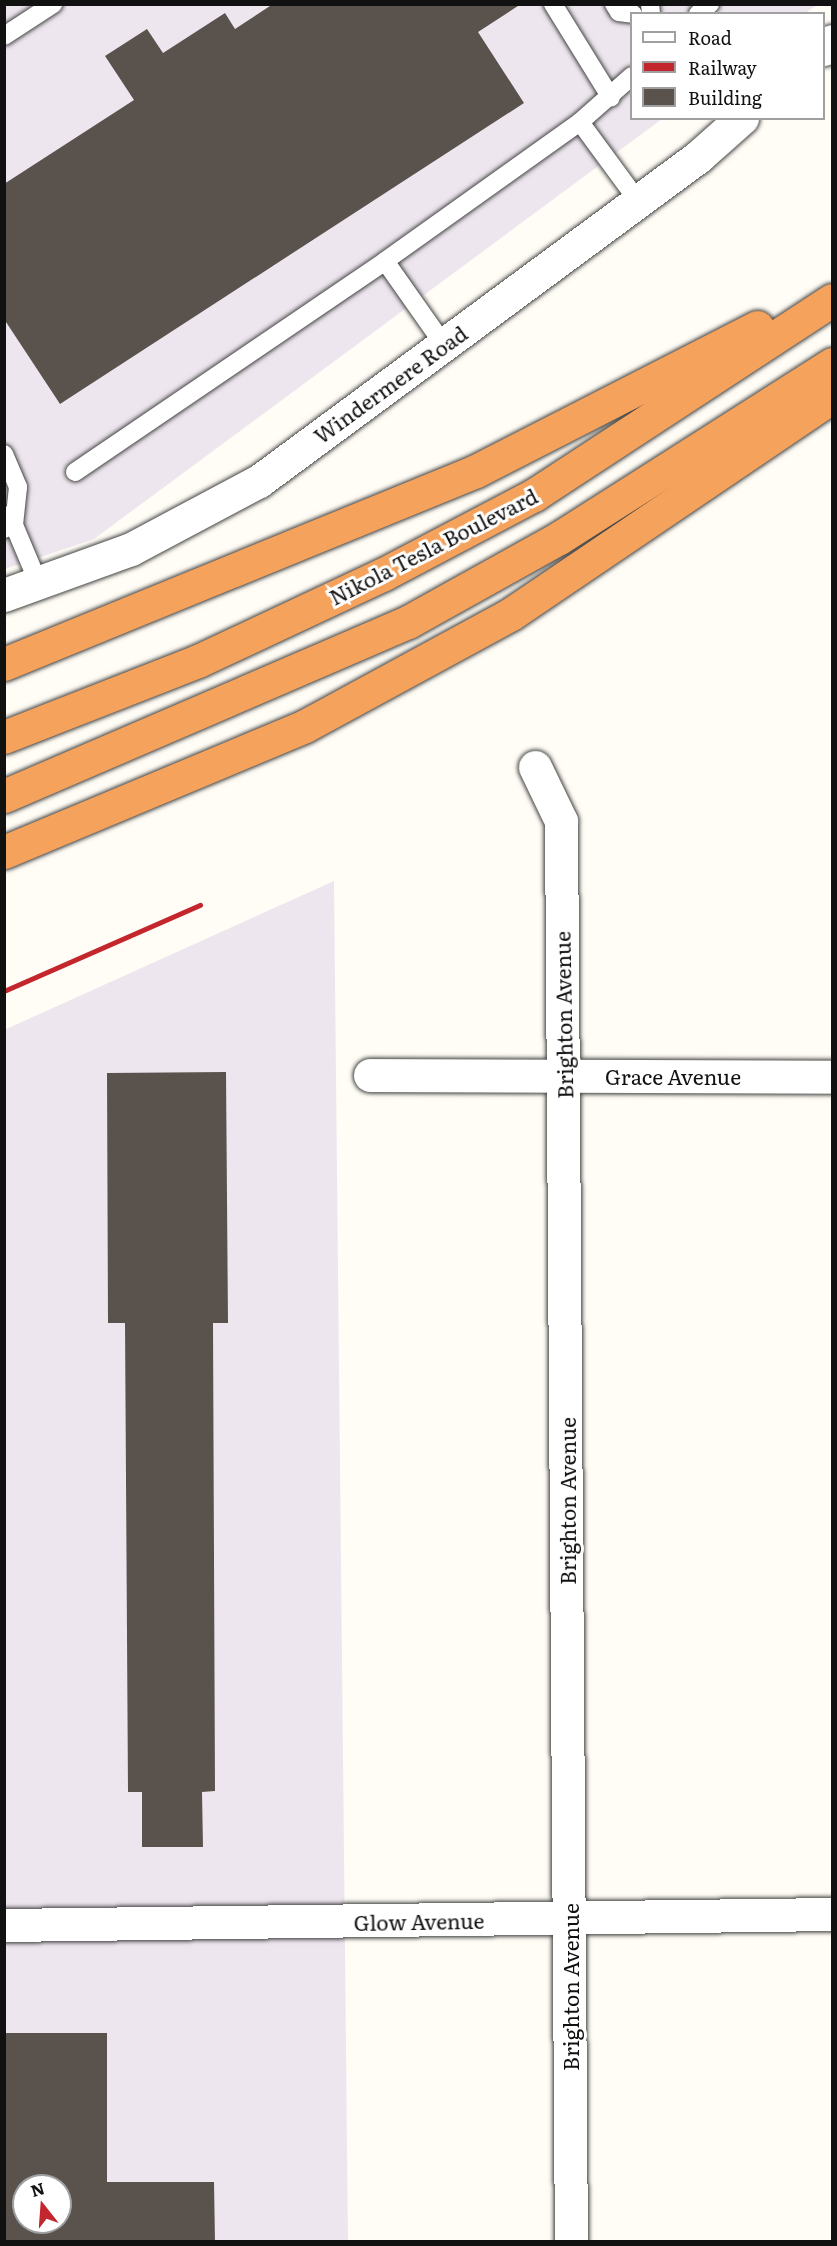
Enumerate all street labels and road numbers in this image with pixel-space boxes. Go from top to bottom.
street label: Windermere Road [308,320,472,448]
street label: Nikola Tesla Boulevard [325,483,541,609]
street label: Brighton Avenue [549,931,577,1099]
street label: Grace Avenue [605,1063,741,1089]
street label: Brighton Avenue [554,1417,580,1585]
street label: Brighton Avenue [557,1903,583,2071]
street label: Glow Avenue [353,1907,485,1935]

